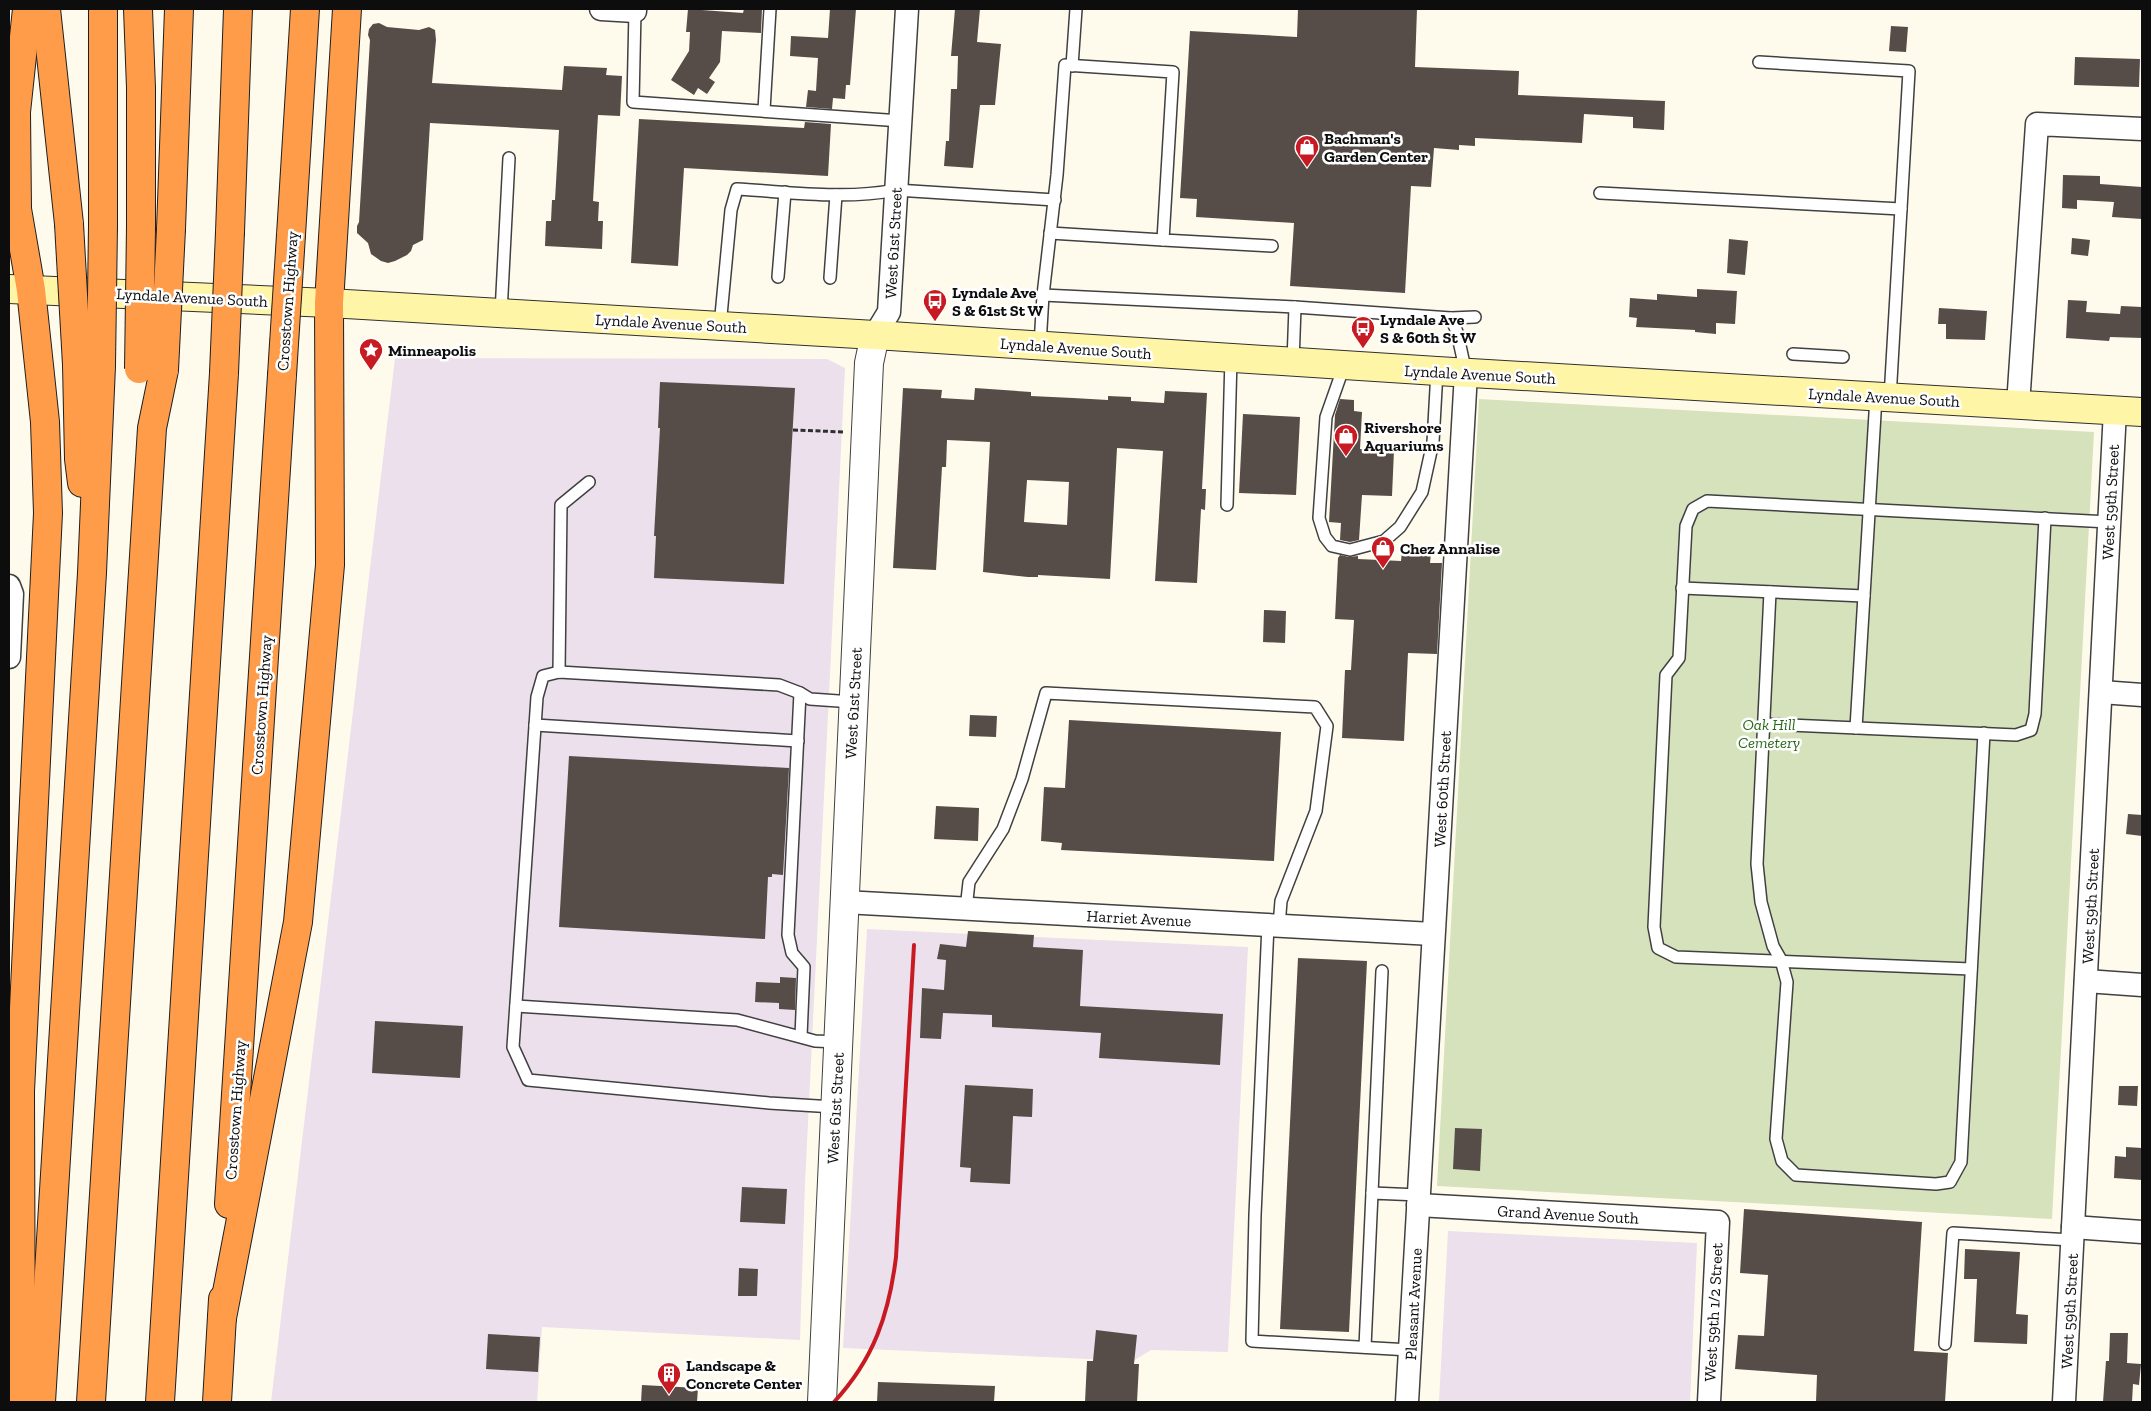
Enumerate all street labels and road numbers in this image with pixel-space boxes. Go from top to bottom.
street label: West 61st Street [881,187,906,299]
street label: Crosstown Highway [273,230,302,372]
street label: Lyndale Avenue South [116,284,268,311]
street label: Lyndale Avenue South [595,310,747,337]
street label: Lyndale Avenue South [1000,334,1152,363]
street label: Lyndale Avenue South [1404,361,1556,388]
street label: Lyndale Avenue South [1808,384,1960,411]
street label: West 59th Street [2098,444,2123,560]
street label: Crosstown Highway [247,634,276,776]
street label: West 61st Street [841,647,866,759]
street label: West 60th Street [1430,730,1455,848]
street label: West 59th Street [2078,848,2103,964]
street label: Harriet Avenue [1086,906,1192,931]
street label: Crosstown Highway [221,1039,250,1181]
street label: West 61st Street [823,1052,848,1164]
street label: Grand Avenue South [1497,1201,1639,1228]
street label: West 59th 1/2 Street [1700,1242,1727,1382]
street label: Pleasant Avenue [1401,1247,1426,1361]
street label: West 59th Street [2057,1253,2082,1369]

